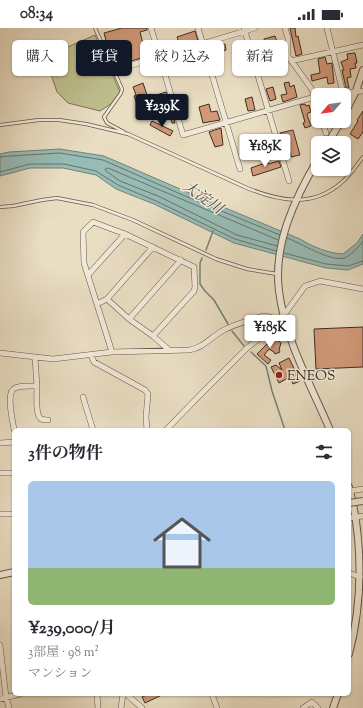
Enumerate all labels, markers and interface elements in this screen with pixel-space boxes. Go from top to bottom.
text: 08:34 [20,4,53,25]
chip: 購入 [12,40,68,76]
chip: 賃貸 [76,40,132,76]
chip: 絞り込み [140,40,224,76]
chip: 新着 [232,40,288,76]
north arrow [311,88,351,128]
map controls [311,88,351,176]
pin: ¥239K [134,94,190,128]
text: ¥239K [144,98,180,116]
pin: ¥185K [237,134,293,168]
button: layers [311,136,351,176]
text: ¥185K [248,138,282,156]
water label: 大淀川 [178,177,228,221]
pin: ¥185K [242,315,298,349]
text: ¥185K [253,319,287,337]
place label: ENEOS [287,367,335,387]
marker: ENEOS [274,370,284,380]
icon: filters [313,441,335,463]
text: 3件の物件 [28,442,103,466]
icon: home [146,507,218,579]
text: ¥239,000/月 [28,617,116,641]
text: 3部屋 · 98 m² [28,644,99,662]
text: マンション [28,665,92,683]

